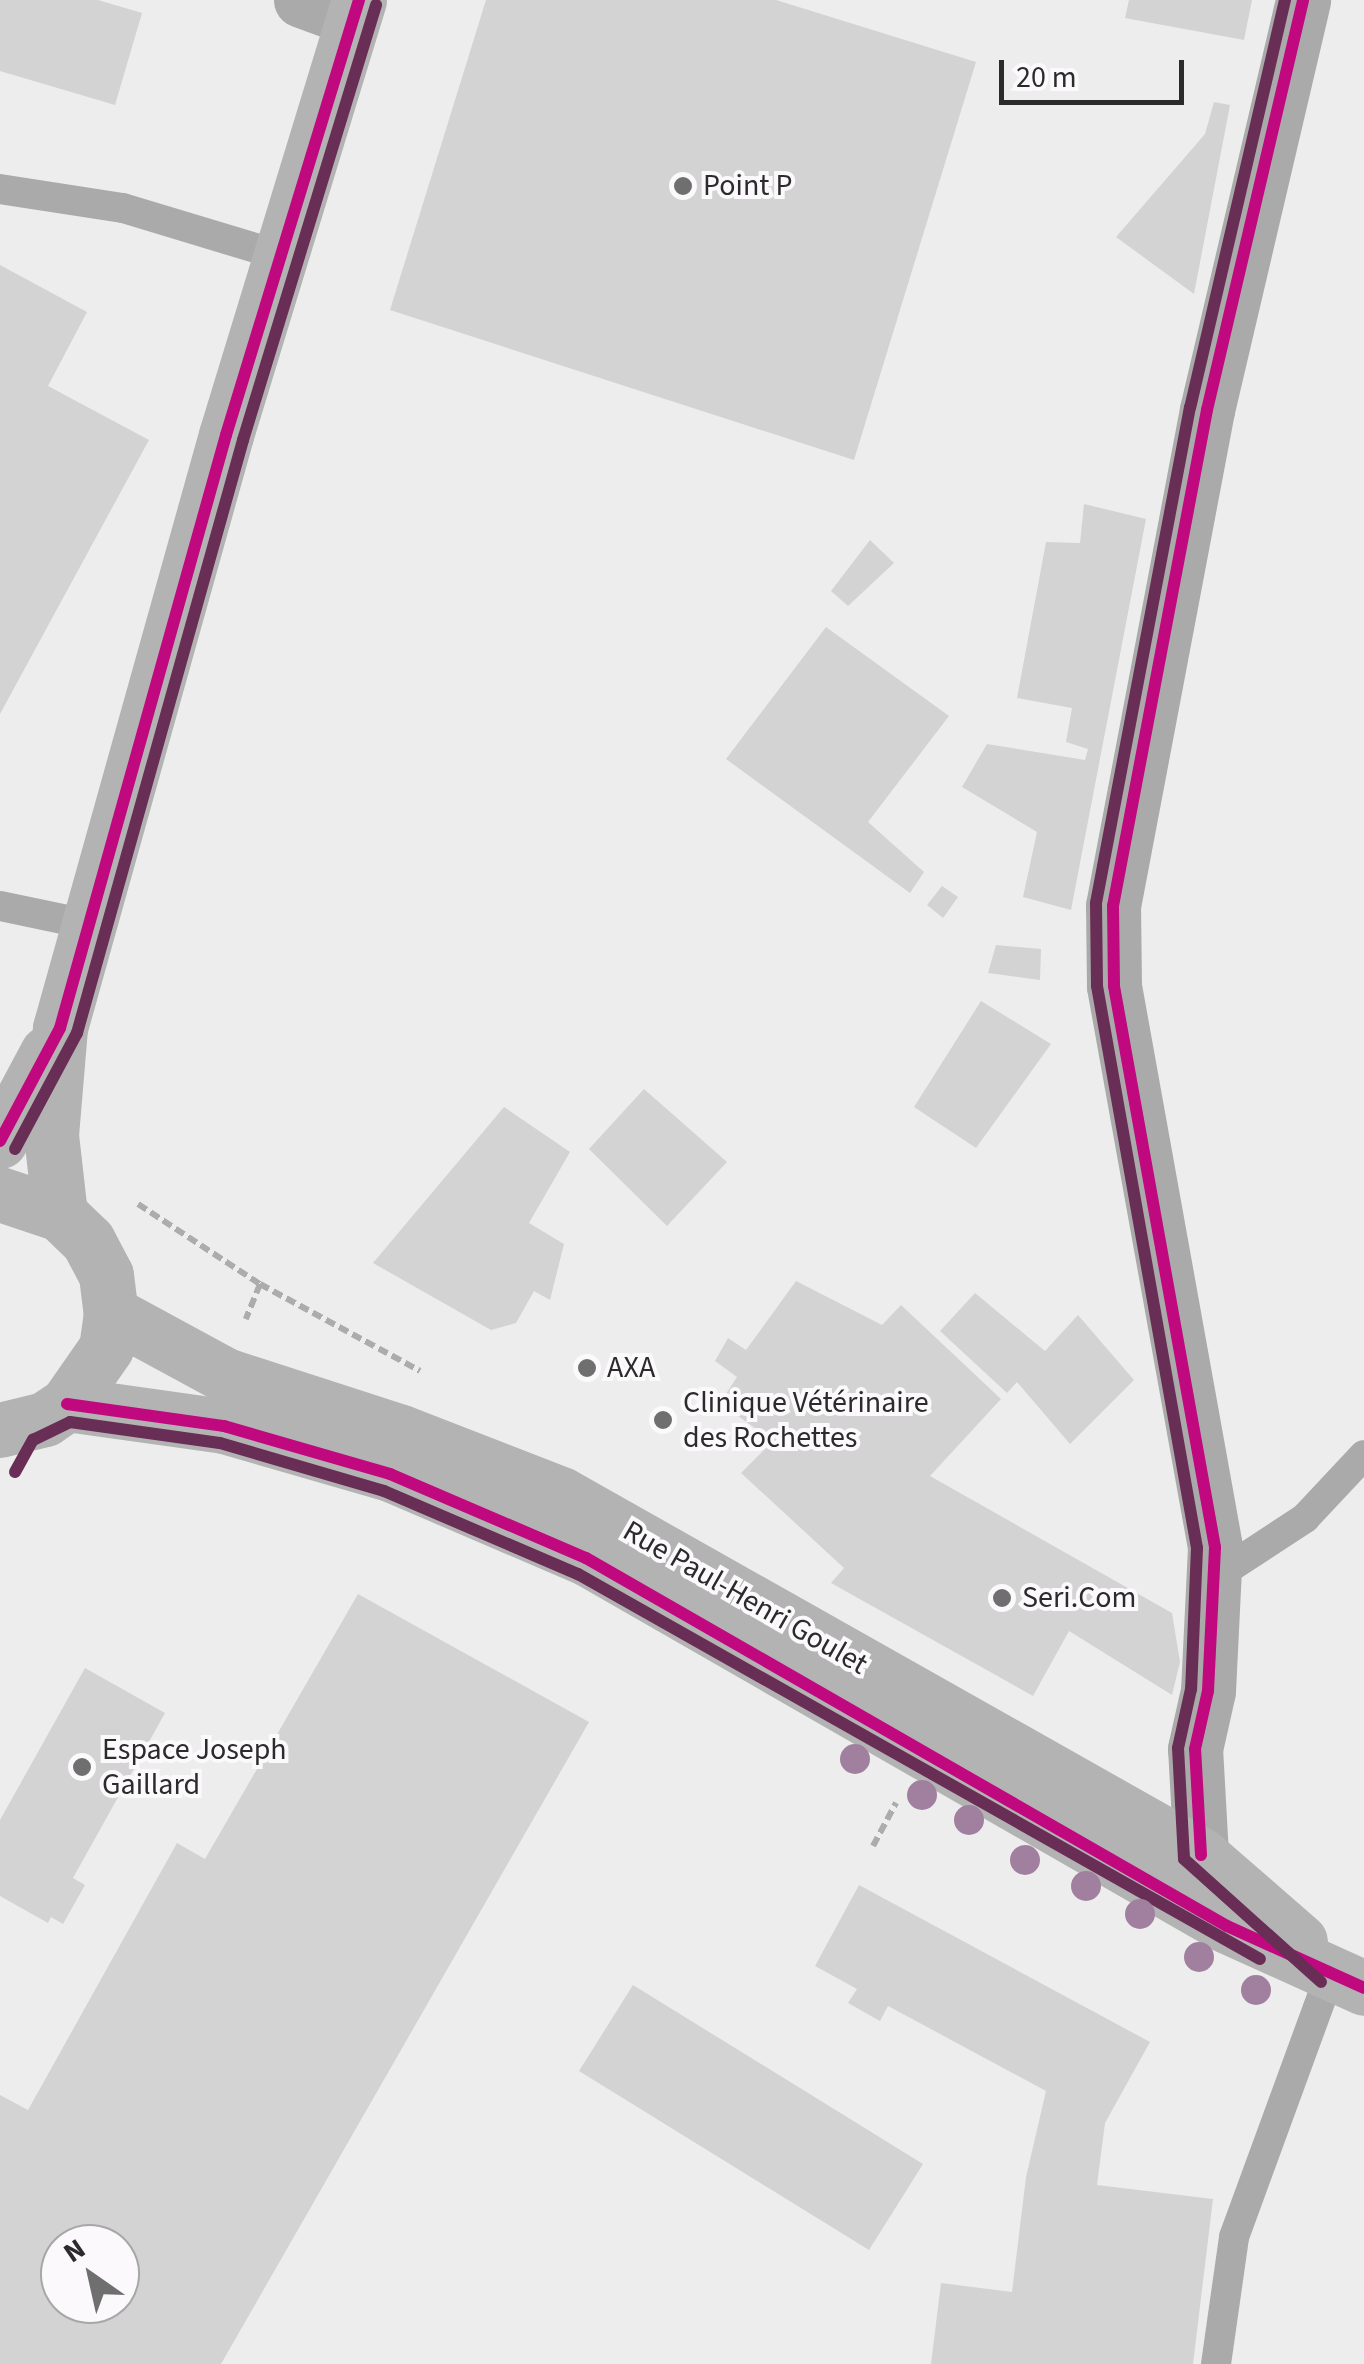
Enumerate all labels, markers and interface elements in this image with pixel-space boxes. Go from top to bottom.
scale bar [1004,40,1189,102]
text: 20 m [1016,56,1077,99]
place label: Point P [703,168,792,204]
marker: Point P [672,175,694,197]
place label: AXA [607,1350,655,1386]
marker: AXA [576,1357,598,1379]
place label: Clinique Vétérinaire des Rochettes [683,1385,929,1456]
marker: Clinique Vétérinaire des Rochettes [652,1409,674,1431]
street label: Rue Paul-Henri Goulet [616,1513,874,1683]
place label: Seri.Com [1022,1580,1136,1616]
marker: Seri.Com [991,1587,1013,1609]
place label: Espace Joseph Gaillard [102,1732,287,1802]
marker: Espace Joseph Gaillard [71,1756,93,1778]
north arrow [40,2224,140,2324]
text: N [55,2229,93,2273]

